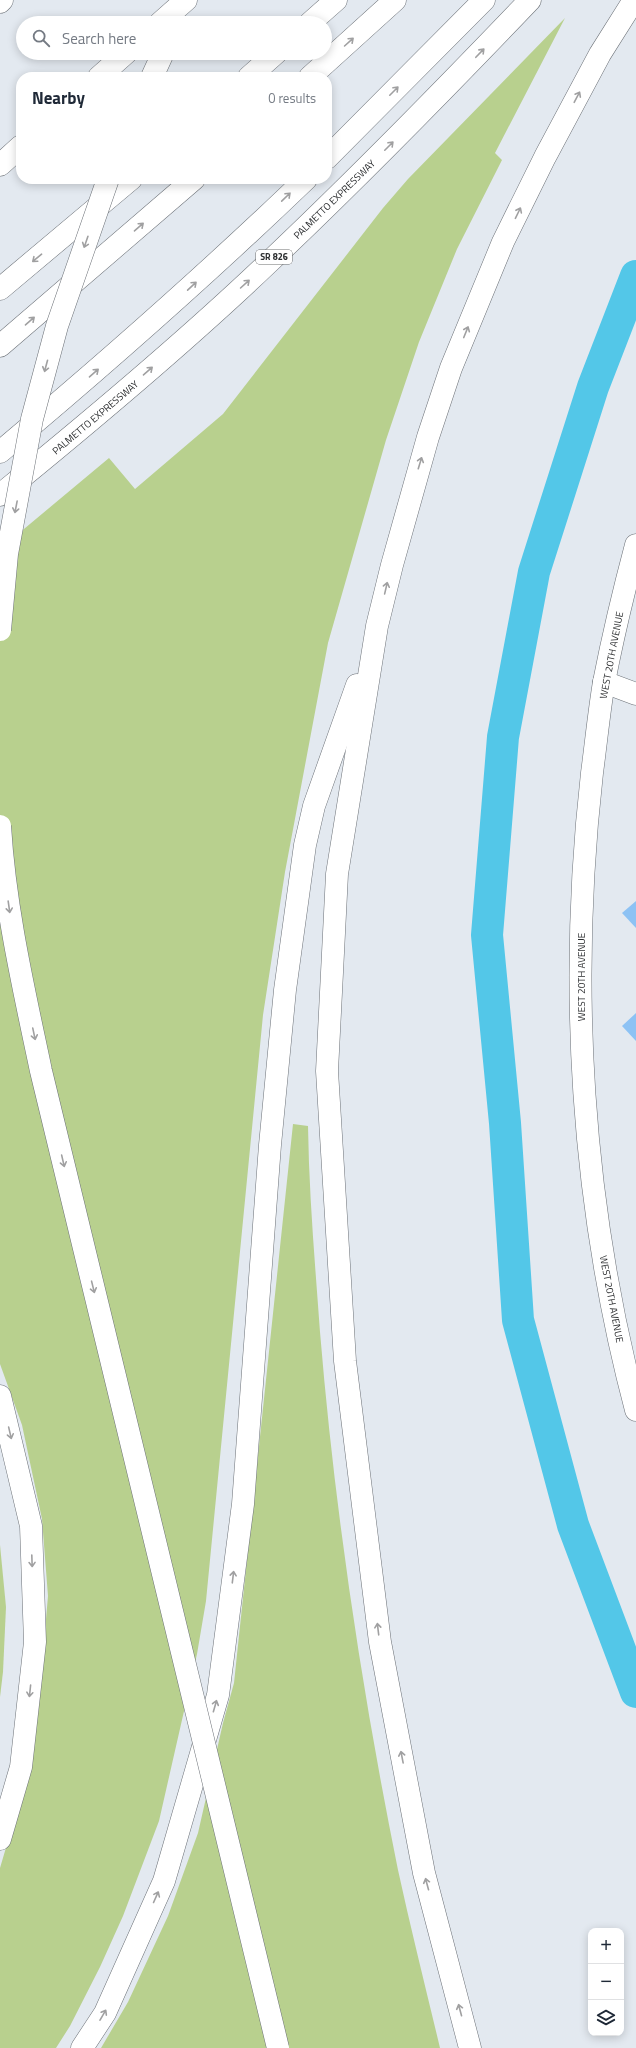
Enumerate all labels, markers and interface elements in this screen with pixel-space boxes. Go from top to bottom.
search box [16,16,332,60]
icon: search [30,27,52,49]
text: Search here [62,27,136,50]
one-way arrow [344,37,354,46]
one-way arrow [475,48,484,58]
text: Nearby [32,85,85,111]
one-way arrow [389,87,399,96]
text: 0 results [268,88,316,108]
one-way arrow [574,91,581,103]
one-way arrow [384,141,394,151]
street label: PALMETTO EXPRESSWAY [290,156,379,242]
one-way arrow [281,193,291,202]
one-way arrow [515,207,522,219]
one-way arrow [134,223,145,232]
one-way arrow [82,236,89,249]
road number: SR 826 [256,250,292,264]
one-way arrow [32,253,42,262]
one-way arrow [239,280,250,289]
one-way arrow [186,282,197,291]
one-way arrow [24,316,35,325]
one-way arrow [463,327,471,339]
one-way arrow [42,359,49,372]
one-way arrow [143,367,153,376]
one-way arrow [89,368,100,377]
street label: PALMETTO EXPRESSWAY [49,376,142,458]
one-way arrow [417,456,424,469]
one-way arrow [11,500,19,513]
one-way arrow [383,582,391,595]
street label: WEST 20TH AVENUE [596,610,627,700]
one-way arrow [5,900,13,913]
street label: WEST 20TH AVENUE [574,932,589,1021]
one-way arrow [30,1028,38,1041]
one-way arrow [59,1154,67,1167]
street label: WEST 20TH AVENUE [596,1254,627,1344]
one-way arrow [90,1281,98,1294]
one-way arrow [6,1426,14,1439]
one-way arrow [28,1554,36,1567]
one-way arrow [230,1571,237,1584]
one-way arrow [374,1623,382,1636]
one-way arrow [26,1684,34,1697]
one-way arrow [212,1699,219,1712]
one-way arrow [398,1751,406,1764]
one-way arrow [423,1878,431,1891]
one-way arrow [153,1891,161,1903]
map controls [588,1928,624,2036]
button: + [588,1928,624,1964]
button: − [588,1964,624,2000]
button: layers [588,2000,624,2036]
one-way arrow [456,2004,463,2017]
one-way arrow [99,2009,107,2021]

